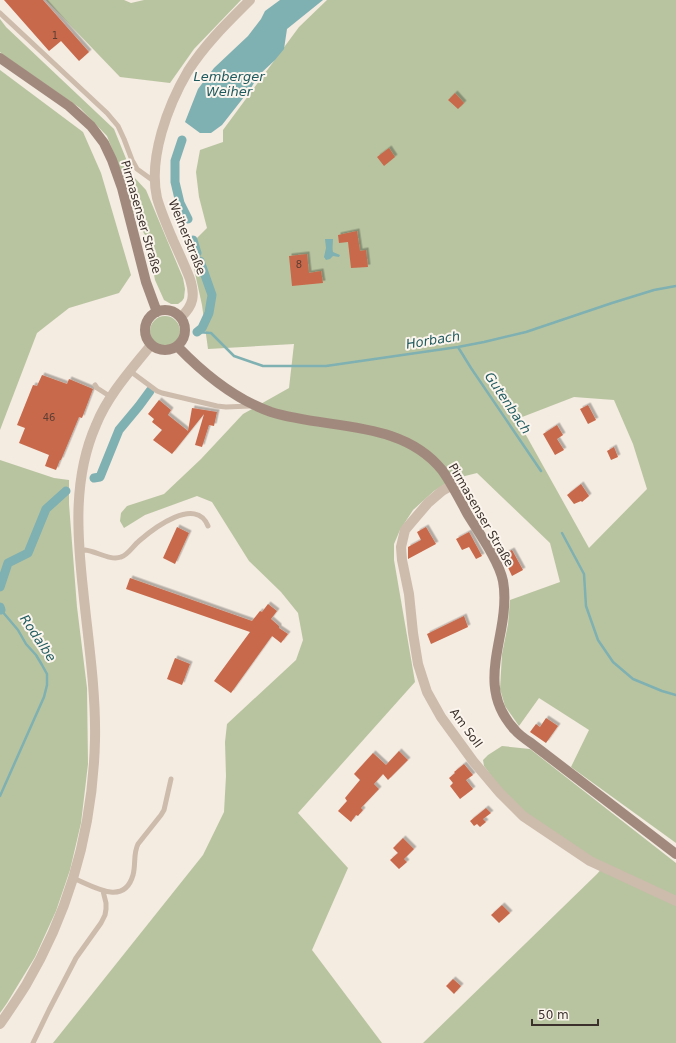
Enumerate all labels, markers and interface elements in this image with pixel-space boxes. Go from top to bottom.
house number: 1 [52,30,58,41]
water label: Lemberger Weiher [193,69,266,99]
street label: Pirmasenser Straße [118,159,164,275]
street label: Weiherstraße [166,197,208,277]
house number: 8 [296,259,302,270]
water label: Horbach [405,328,461,352]
water label: Gutenbach [482,369,534,437]
house number: 46 [43,412,55,423]
street label: Pirmasenser Straße [446,461,516,569]
water label: Rodalbe [17,612,59,664]
street label: Am Soll [447,706,485,750]
scale bar [532,1001,598,1027]
text: 50 m [538,1008,569,1022]

